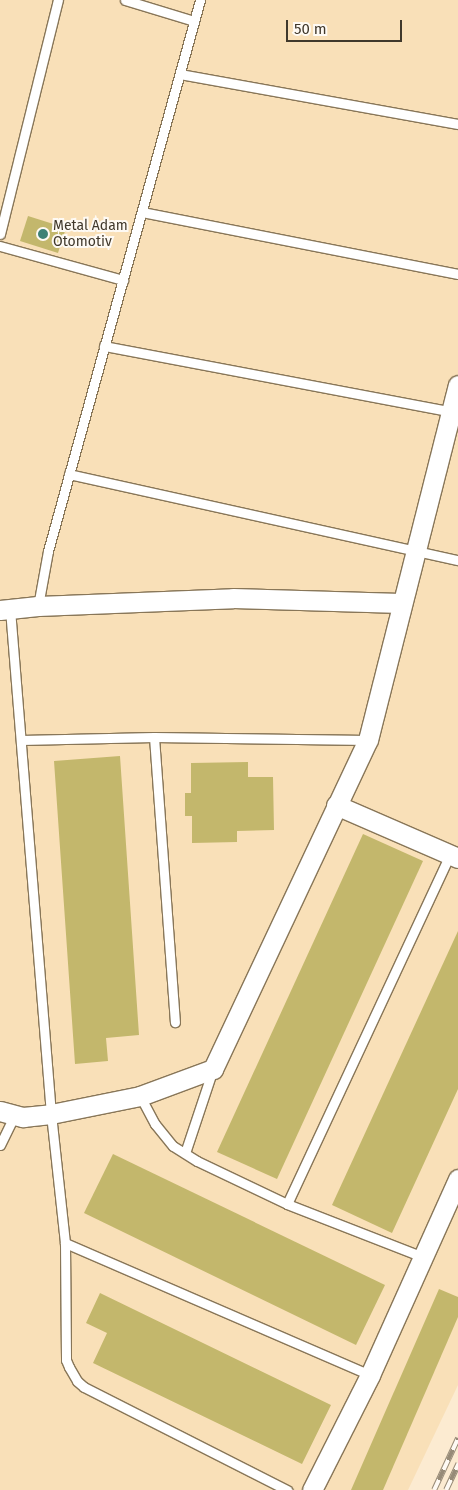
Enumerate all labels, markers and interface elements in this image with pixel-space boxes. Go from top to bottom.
scale bar [288,10,404,42]
text: 50 m [294,20,327,38]
place label: Metal Adam Otomotiv [53,218,128,250]
marker: Metal Adam Otomotiv [37,228,49,240]

